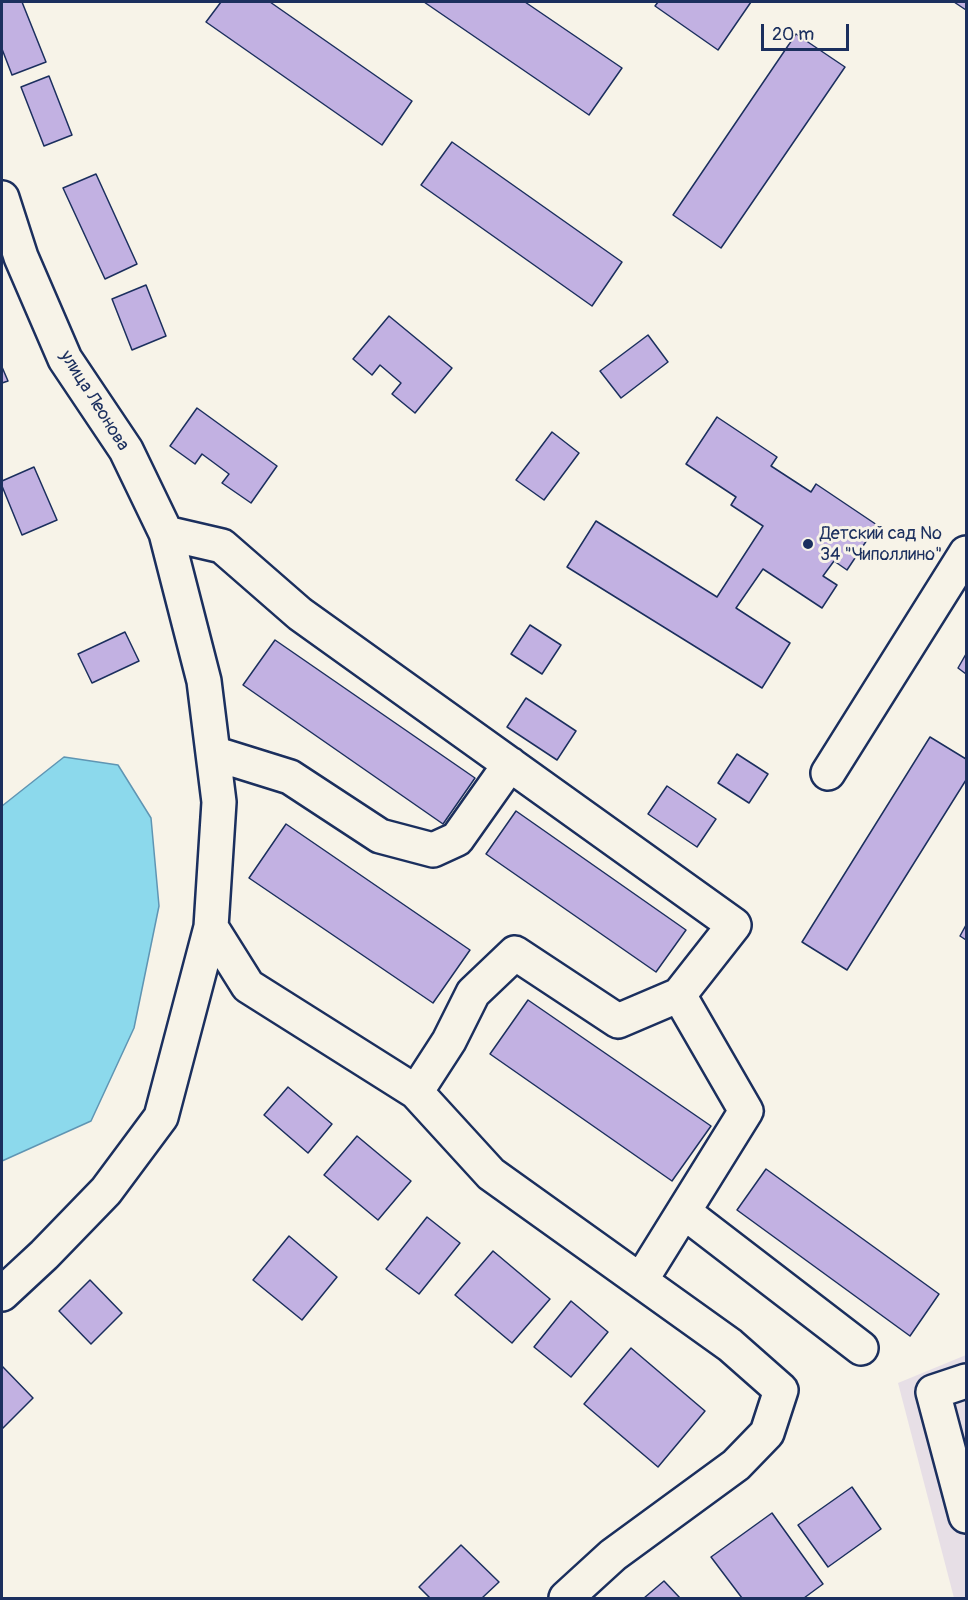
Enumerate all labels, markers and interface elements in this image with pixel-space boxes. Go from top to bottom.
scale bar [764,12,852,50]
text: 20 m [772,23,814,46]
street label: улица Леонова [55,347,133,455]
place label: Детский сад № 34 "Чиполлино" [820,523,942,566]
marker: Детский сад № 34 "Чиполлино" [801,537,815,551]

